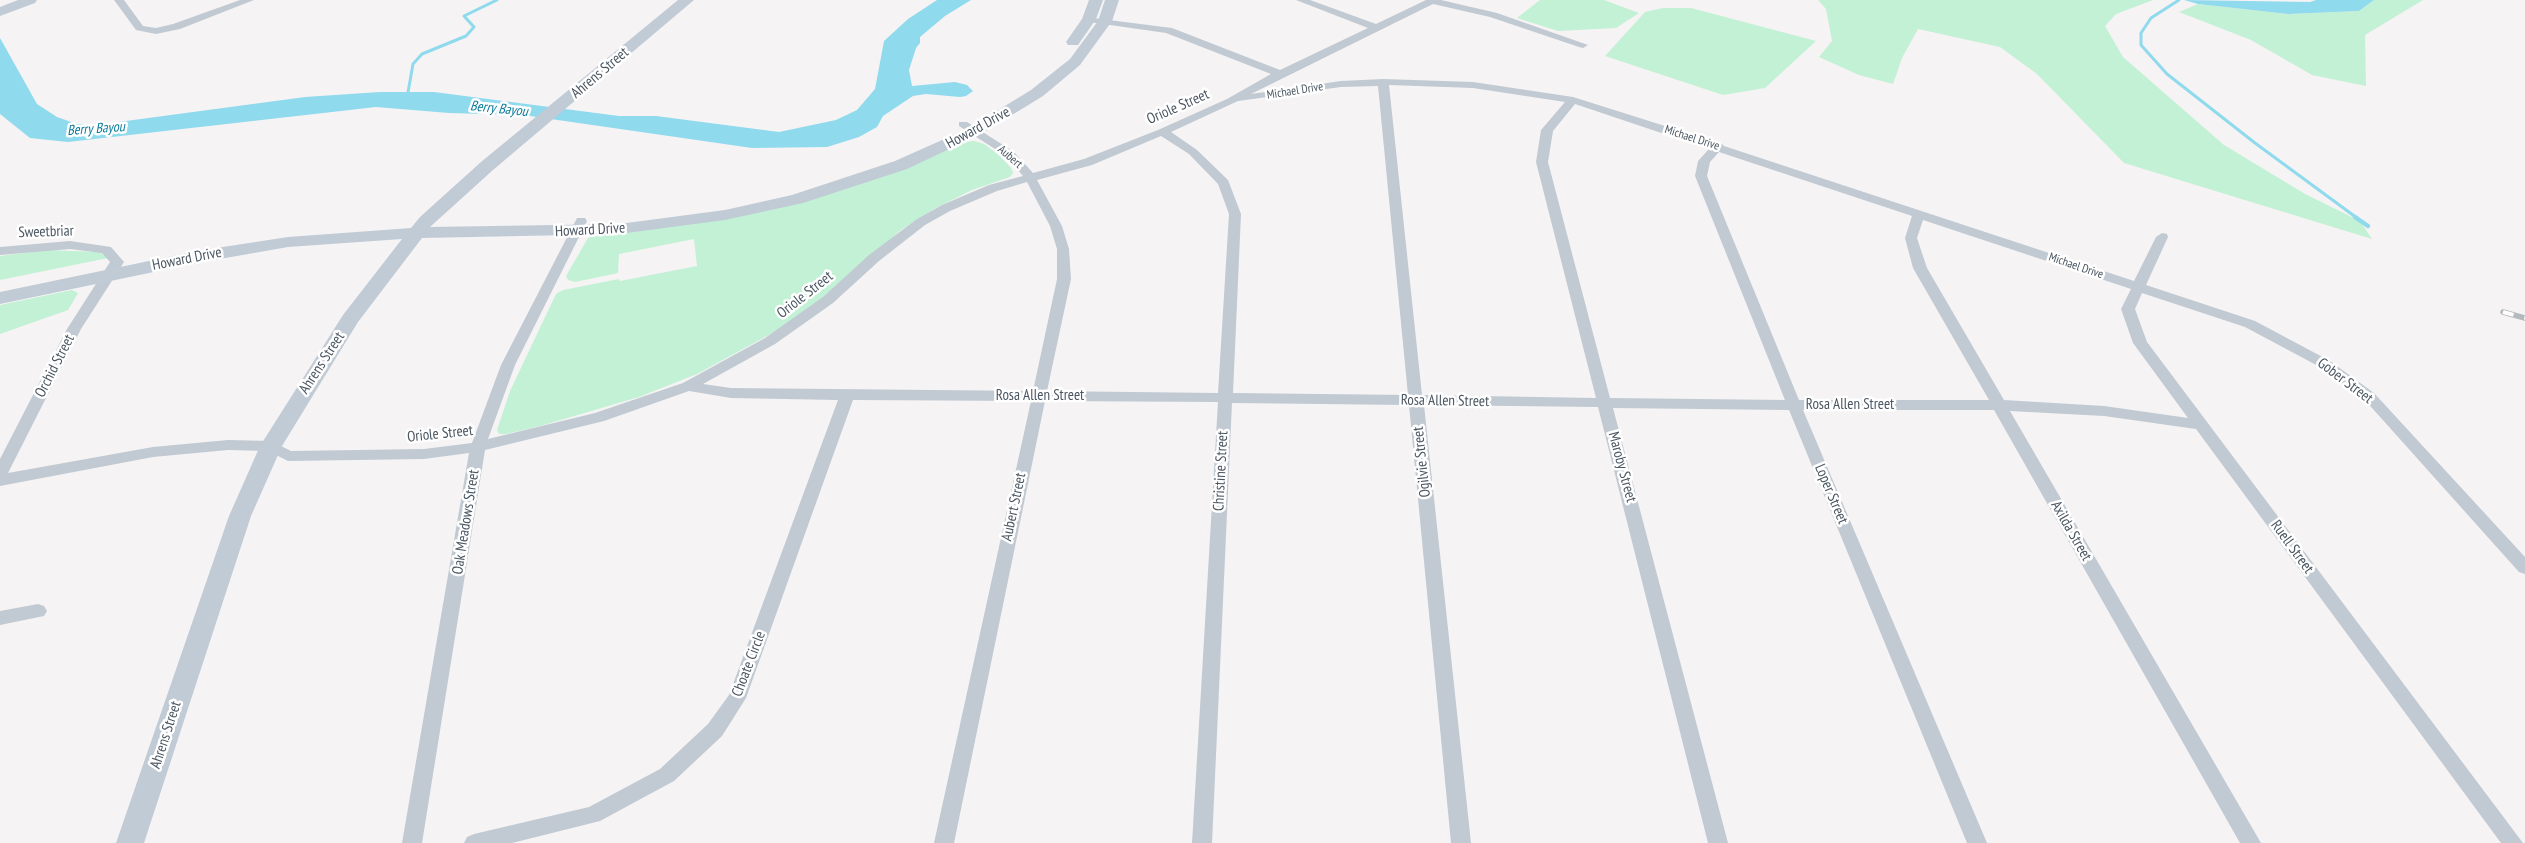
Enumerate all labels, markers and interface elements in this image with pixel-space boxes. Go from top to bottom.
street label: Ahrens Street [567,44,633,102]
street label: Michael Drive [1266,79,1324,103]
street label: Oriole Street [1144,85,1212,129]
water label: Berry Bayou [469,98,529,120]
street label: Howard Drive [943,103,1013,153]
water label: Berry Bayou [67,119,125,139]
street label: Michael Drive [1663,122,1721,154]
street label: Aubert [995,142,1025,172]
street label: Howard Drive [554,219,626,241]
street label: Sweetbriar [18,222,74,242]
street label: Howard Drive [151,243,223,275]
street label: Michael Drive [2047,250,2105,282]
street label: Oriole Street [773,268,837,322]
street label: Ahrens Street [295,329,349,397]
street label: Orchid Street [31,332,79,400]
street label: Gober Street [2314,354,2376,408]
street label: Rosa Allen Street [996,387,1084,405]
street label: Rosa Allen Street [1401,391,1489,411]
street label: Rosa Allen Street [1806,396,1894,414]
street label: Oriole Street [406,422,474,446]
street label: Ogilvie Street [1409,426,1435,498]
street label: Christine Street [1210,430,1232,512]
street label: Maroby Street [1604,430,1640,504]
street label: Loper Street [1810,461,1852,527]
street label: Oak Meadows Street [449,468,483,576]
street label: Aubert Street [998,471,1030,543]
street label: Axilda Street [2047,498,2095,564]
street label: Ruell Street [2267,517,2317,577]
street label: Choate Circle [728,629,770,699]
street label: Ahrens Street [147,699,185,771]

